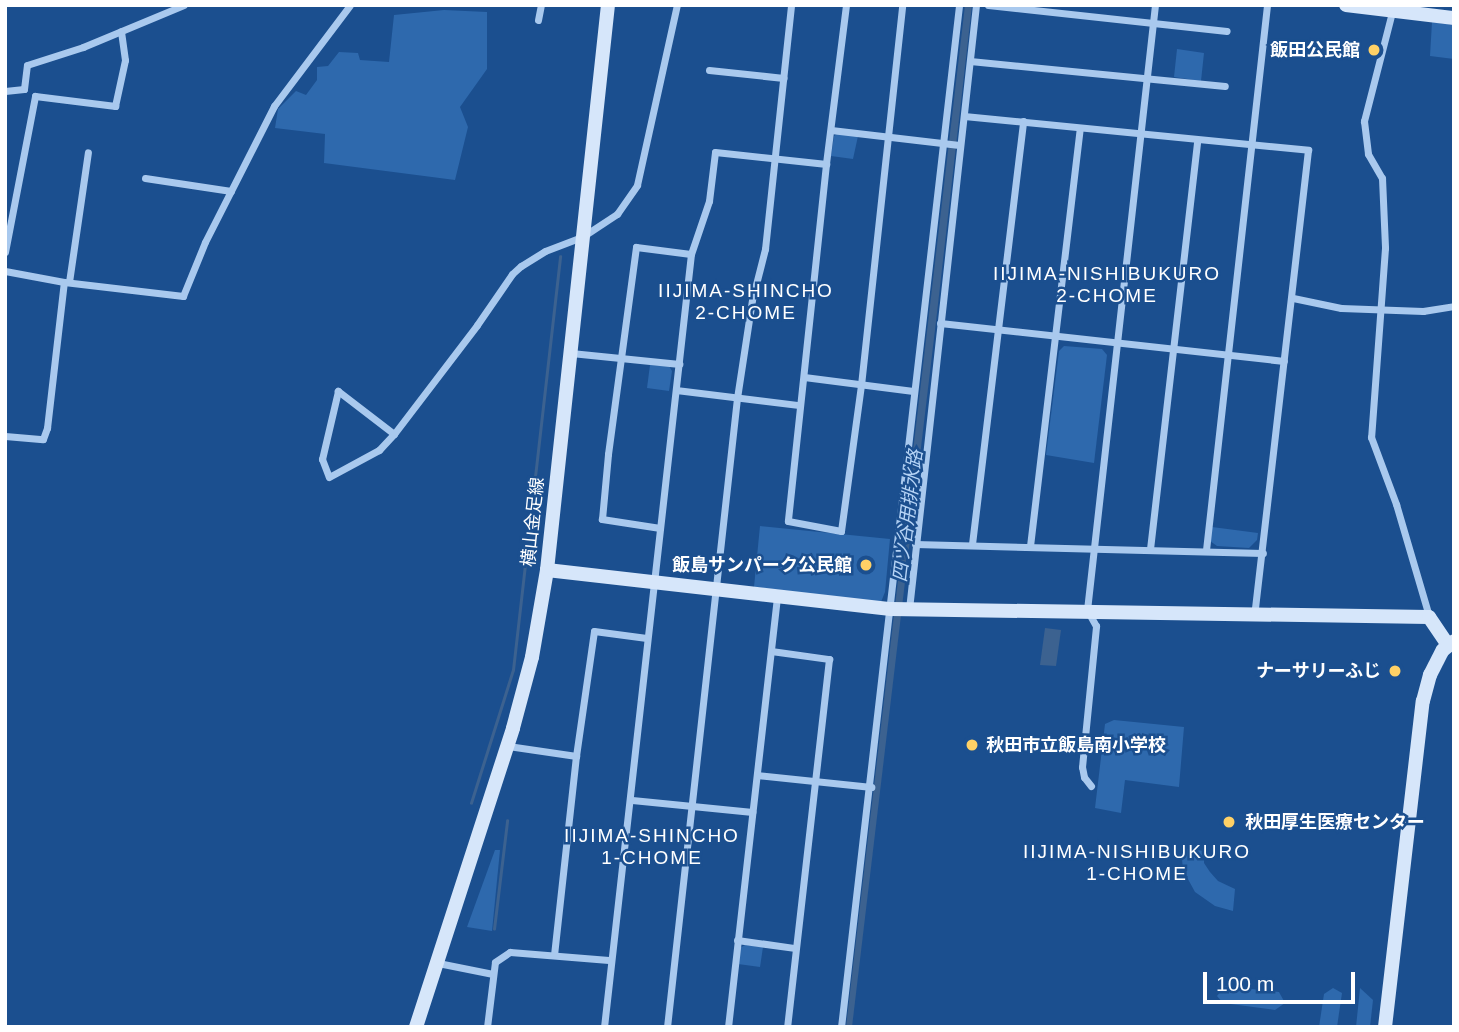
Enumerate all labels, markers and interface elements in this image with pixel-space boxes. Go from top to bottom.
place label: 飯田公民館 [1270,39,1360,61]
marker: 飯田公民館 [1366,42,1382,58]
district label: IIJIMA-NISHIBUKURO 2-CHOME [995,263,1219,307]
district label: IIJIMA-SHINCHO 2-CHOME [660,280,832,324]
water label: 四ツ谷用排水路 [889,449,927,583]
street label: 横山金足線 [518,476,548,568]
place label: 飯島サンパーク公民館 [672,554,852,576]
marker: 飯島サンパーク公民館 [858,557,874,573]
place label: ナーサリーふじ [1255,660,1381,682]
marker: ナーサリーふじ [1387,663,1403,679]
place label: 秋田市立飯島南小学校 [986,734,1166,756]
marker: 秋田市立飯島南小学校 [964,737,980,753]
place label: 秋田厚生医療センター [1245,811,1425,833]
marker: 秋田厚生医療センター [1219,812,1239,832]
district label: IIJIMA-SHINCHO 1-CHOME [566,825,738,869]
district label: IIJIMA-NISHIBUKURO 1-CHOME [1025,841,1249,885]
scale bar [1207,958,1359,1002]
text: 100 m [1216,972,1274,995]

